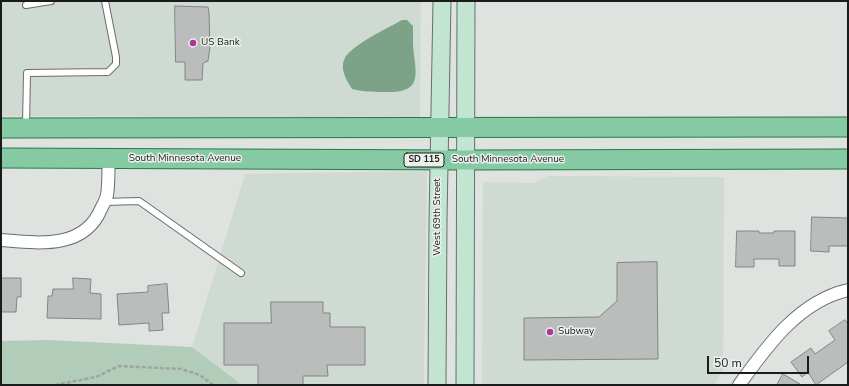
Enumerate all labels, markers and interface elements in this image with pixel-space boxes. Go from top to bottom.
place label: US Bank [201,37,240,49]
marker: US Bank [188,38,198,48]
street label: South Minnesota Avenue [129,153,241,165]
road number: SD 115 [404,153,444,167]
street label: South Minnesota Avenue [452,154,564,166]
street label: West 69th Street [432,178,444,256]
place label: Subway [558,326,594,338]
marker: Subway [545,327,555,337]
scale bar [709,348,811,374]
text: 50 m [714,355,742,371]

